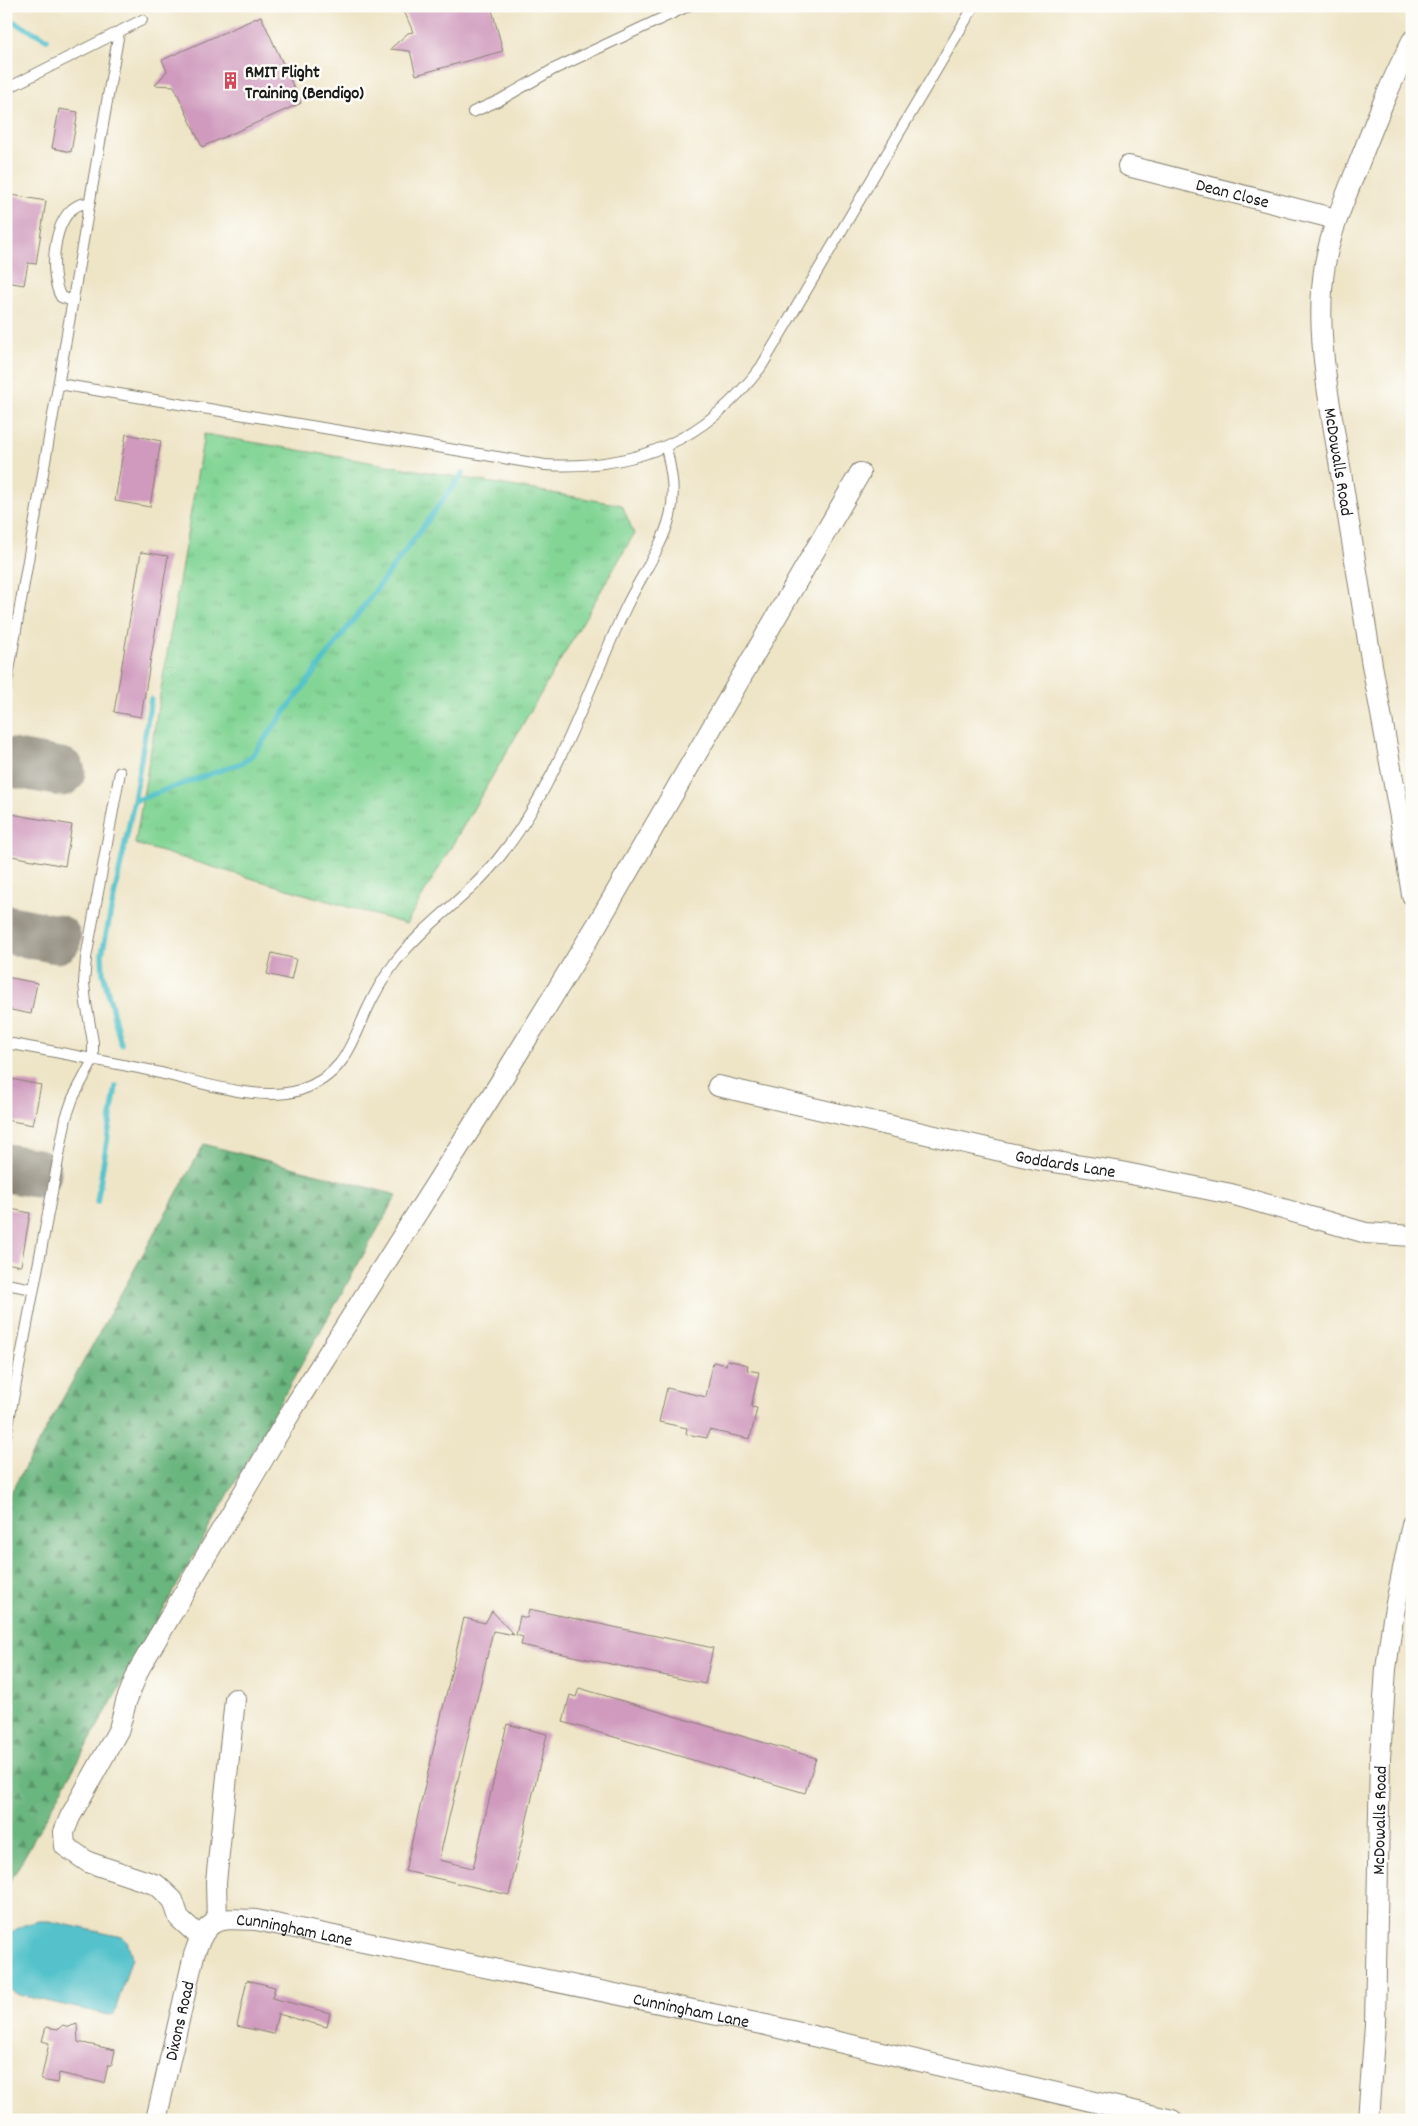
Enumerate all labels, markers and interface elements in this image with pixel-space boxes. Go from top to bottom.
place label: RMIT Flight Training (Bendigo) [245,61,364,107]
building icon: RMIT Flight Training (Bendigo) [221,71,241,91]
street label: Dean Close [1193,174,1271,216]
street label: McDowalls Road [1316,406,1358,518]
street label: Goddards Lane [1012,1145,1117,1186]
street label: McDowalls Road [1368,1766,1395,1875]
street label: Cunningham Lane [236,1909,355,1955]
street label: Dixons Road [160,1979,203,2063]
street label: Cunningham Lane [631,1988,751,2036]

